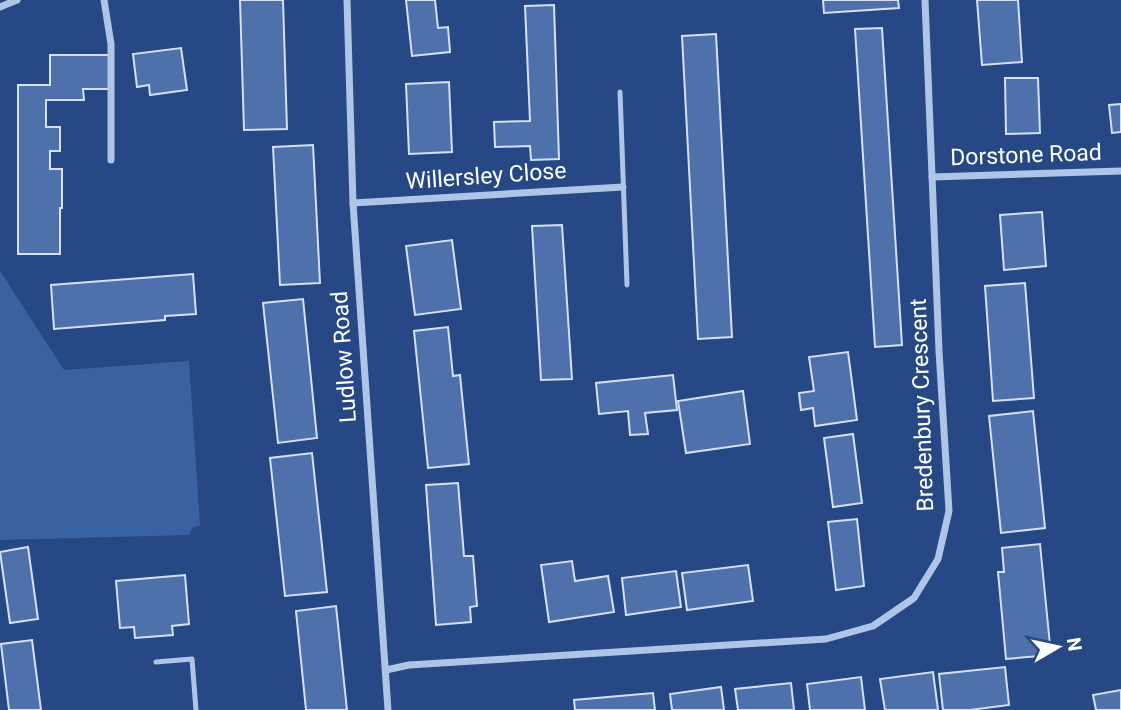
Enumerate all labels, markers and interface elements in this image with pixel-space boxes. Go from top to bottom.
street label: Dorstone Road [950,139,1102,171]
street label: Willersley Close [405,157,567,195]
street label: Ludlow Road [326,290,362,424]
street label: Bredenbury Crescent [905,298,939,512]
north arrow [1023,612,1093,682]
text: N [1062,636,1087,653]

